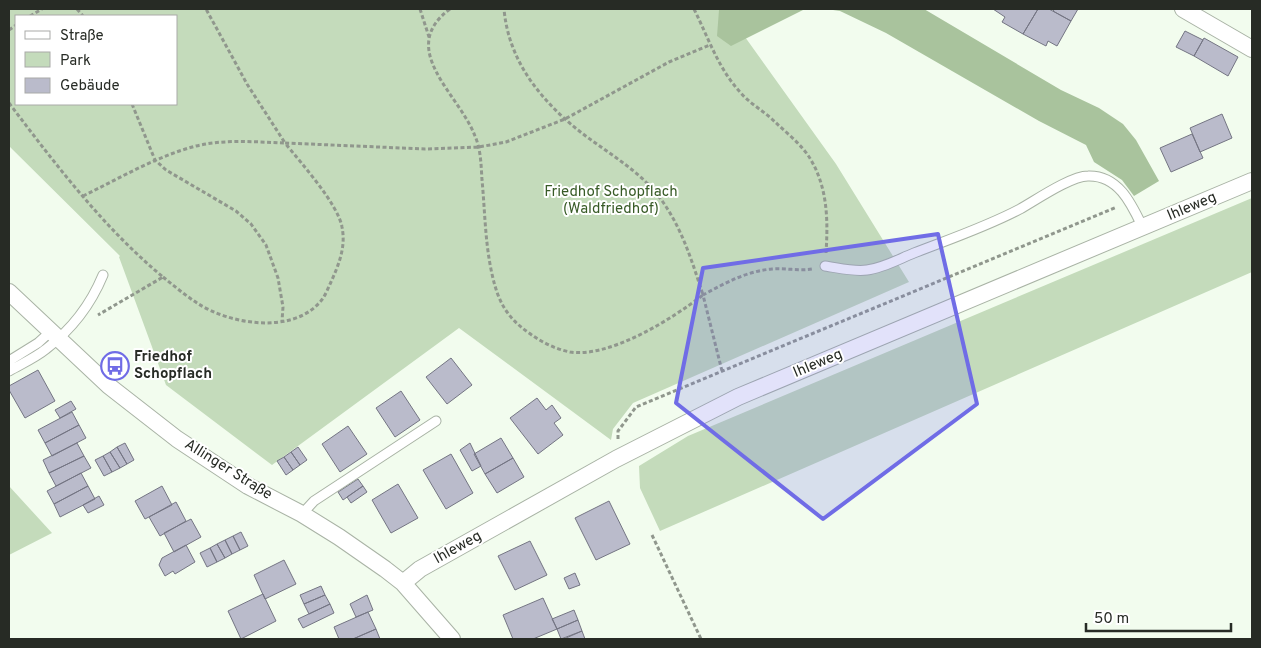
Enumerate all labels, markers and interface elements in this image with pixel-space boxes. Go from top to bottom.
legend [15,15,178,105]
text: Straße [60,27,104,46]
text: Park [60,52,91,71]
text: Gebäude [60,77,120,96]
park label: Friedhof Schopflach (Waldfriedhof) [544,183,678,219]
street label: Ihleweg [1164,188,1220,226]
street label: Ihleweg [790,345,846,383]
place label: Friedhof Schopflach [134,348,212,384]
bus stop icon: Friedhof Schopflach [100,351,130,381]
street label: Allinger Straße [180,435,276,505]
street label: Ihleweg [431,527,485,569]
scale bar [1086,600,1231,632]
text: 50 m [1094,610,1129,629]

